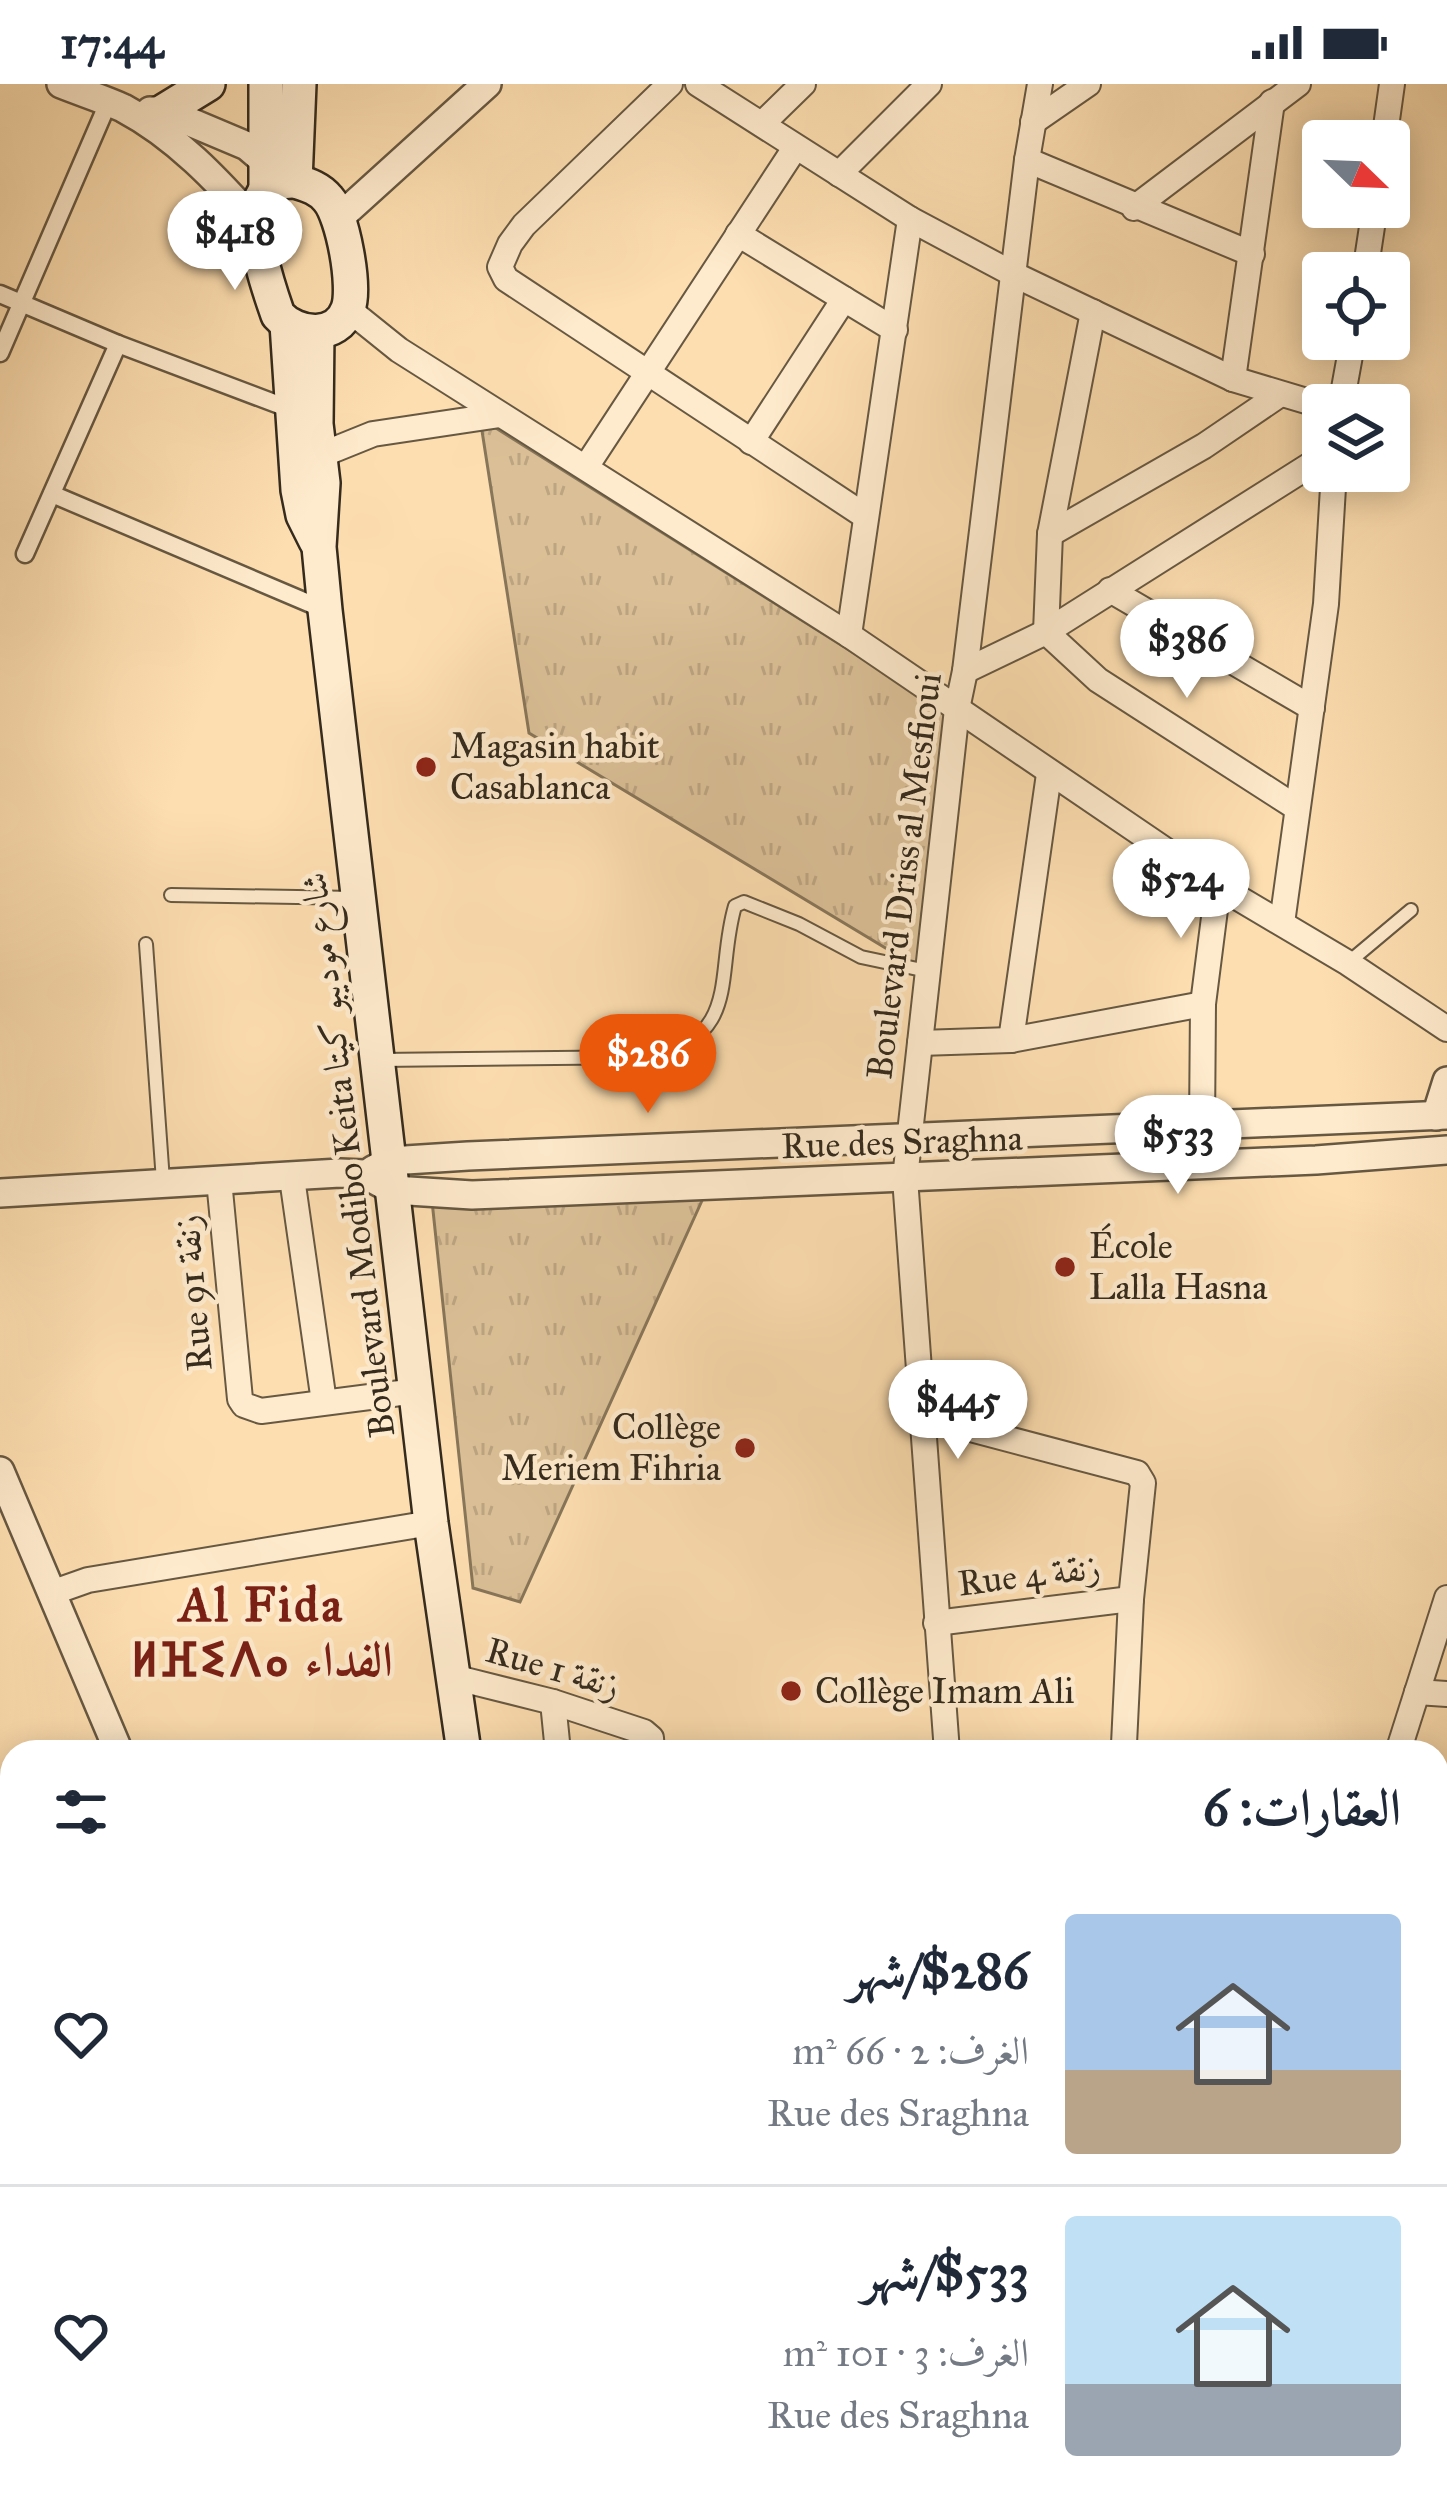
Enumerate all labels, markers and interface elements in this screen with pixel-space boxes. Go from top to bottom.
text: 17:44 [60,15,163,70]
north arrow [1302,120,1410,228]
map controls [1302,120,1410,492]
pin: $418 [164,191,306,293]
text: $418 [194,206,276,254]
button: locate [1302,252,1410,360]
button: layers [1302,384,1410,492]
pin: $386 [1116,599,1258,701]
text: $386 [1147,614,1227,662]
street label: Boulevard Driss al Mesfioui [857,670,951,1082]
place label: Magasin habit Casablanca [450,724,660,809]
marker: Magasin habit Casablanca [413,754,439,780]
pin: $524 [1110,839,1252,941]
text: $524 [1140,854,1222,902]
street label: Boulevard Modibo Keita شارع موديبو كيتا [292,869,412,1440]
pin: $286 [577,1014,719,1116]
text: $286 [606,1029,690,1077]
pin: $533 [1107,1095,1249,1197]
text: $533 [1142,1110,1214,1158]
street label: Rue des Sraghna [780,1116,1024,1168]
street label: Rue 91 زنقة [164,1213,222,1373]
place label: École Lalla Hasna [1089,1223,1268,1309]
marker: École Lalla Hasna [1052,1254,1078,1280]
pin: $445 [887,1360,1029,1462]
text: $445 [916,1375,1001,1423]
place label: Collège Meriem Fihria [501,1405,722,1490]
marker: Collège Meriem Fihria [732,1435,758,1461]
street label: Rue 4 زنقة [955,1544,1103,1606]
district label: Al Fida ⵍⴼⵉⴷⴰ الفداء [131,1575,393,1689]
street label: Rue 1 زنقة [481,1628,625,1708]
place label: Collège Imam Ali [815,1669,1075,1713]
marker: Collège Imam Ali [778,1678,804,1704]
text: العقارات: 6 [1203,1777,1401,1839]
icon: filters [48,1779,114,1845]
text: $286/شهر [848,1940,1029,2002]
icon: home [1161,1962,1305,2106]
icon: heart [48,2001,114,2067]
text: الغرف: 2 · 66 m² [792,2027,1029,2075]
text: Rue des Sraghna [767,2089,1029,2137]
text: $533/شهر [862,2242,1029,2304]
icon: home [1161,2264,1305,2408]
icon: heart [48,2303,114,2369]
text: الغرف: 3 · 101 m² [783,2329,1029,2377]
text: Rue des Sraghna [767,2391,1029,2439]

